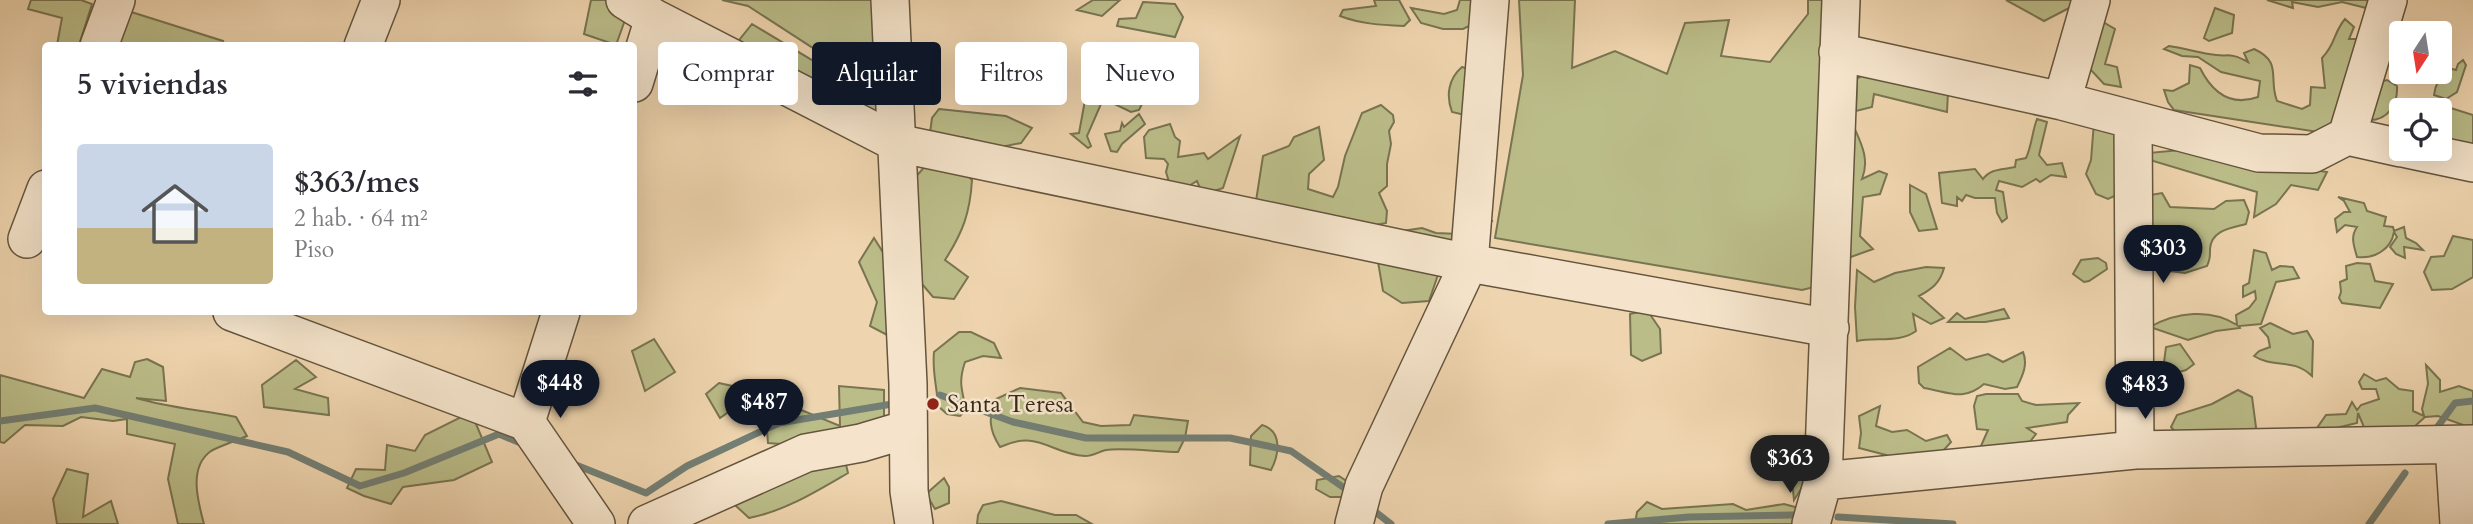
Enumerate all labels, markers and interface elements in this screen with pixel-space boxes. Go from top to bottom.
north arrow [2389,21,2452,84]
map controls [2389,21,2452,161]
chip: Comprar [658,42,798,105]
chip: Alquilar [812,42,941,105]
chip: Filtros [955,42,1067,105]
chip: Nuevo [1081,42,1199,105]
text: 5 viviendas [77,64,228,105]
icon: filters [564,65,602,103]
button: locate [2389,98,2452,161]
text: $363/mes [294,162,420,203]
icon: home [133,172,217,256]
text: 2 hab. · 64 m² [294,203,428,234]
pin: $303 [2122,226,2204,285]
text: $303 [2139,232,2187,263]
text: Piso [294,234,334,265]
pin: $448 [519,360,601,420]
pin: $483 [2104,362,2186,421]
text: $448 [536,367,584,398]
text: $483 [2121,368,2169,399]
pin: $487 [723,380,805,439]
text: $487 [740,386,788,417]
place label: Santa Teresa [947,388,1075,421]
marker: Santa Teresa [925,396,941,412]
pin: $363 [1749,435,1831,495]
text: $363 [1766,442,1814,473]

